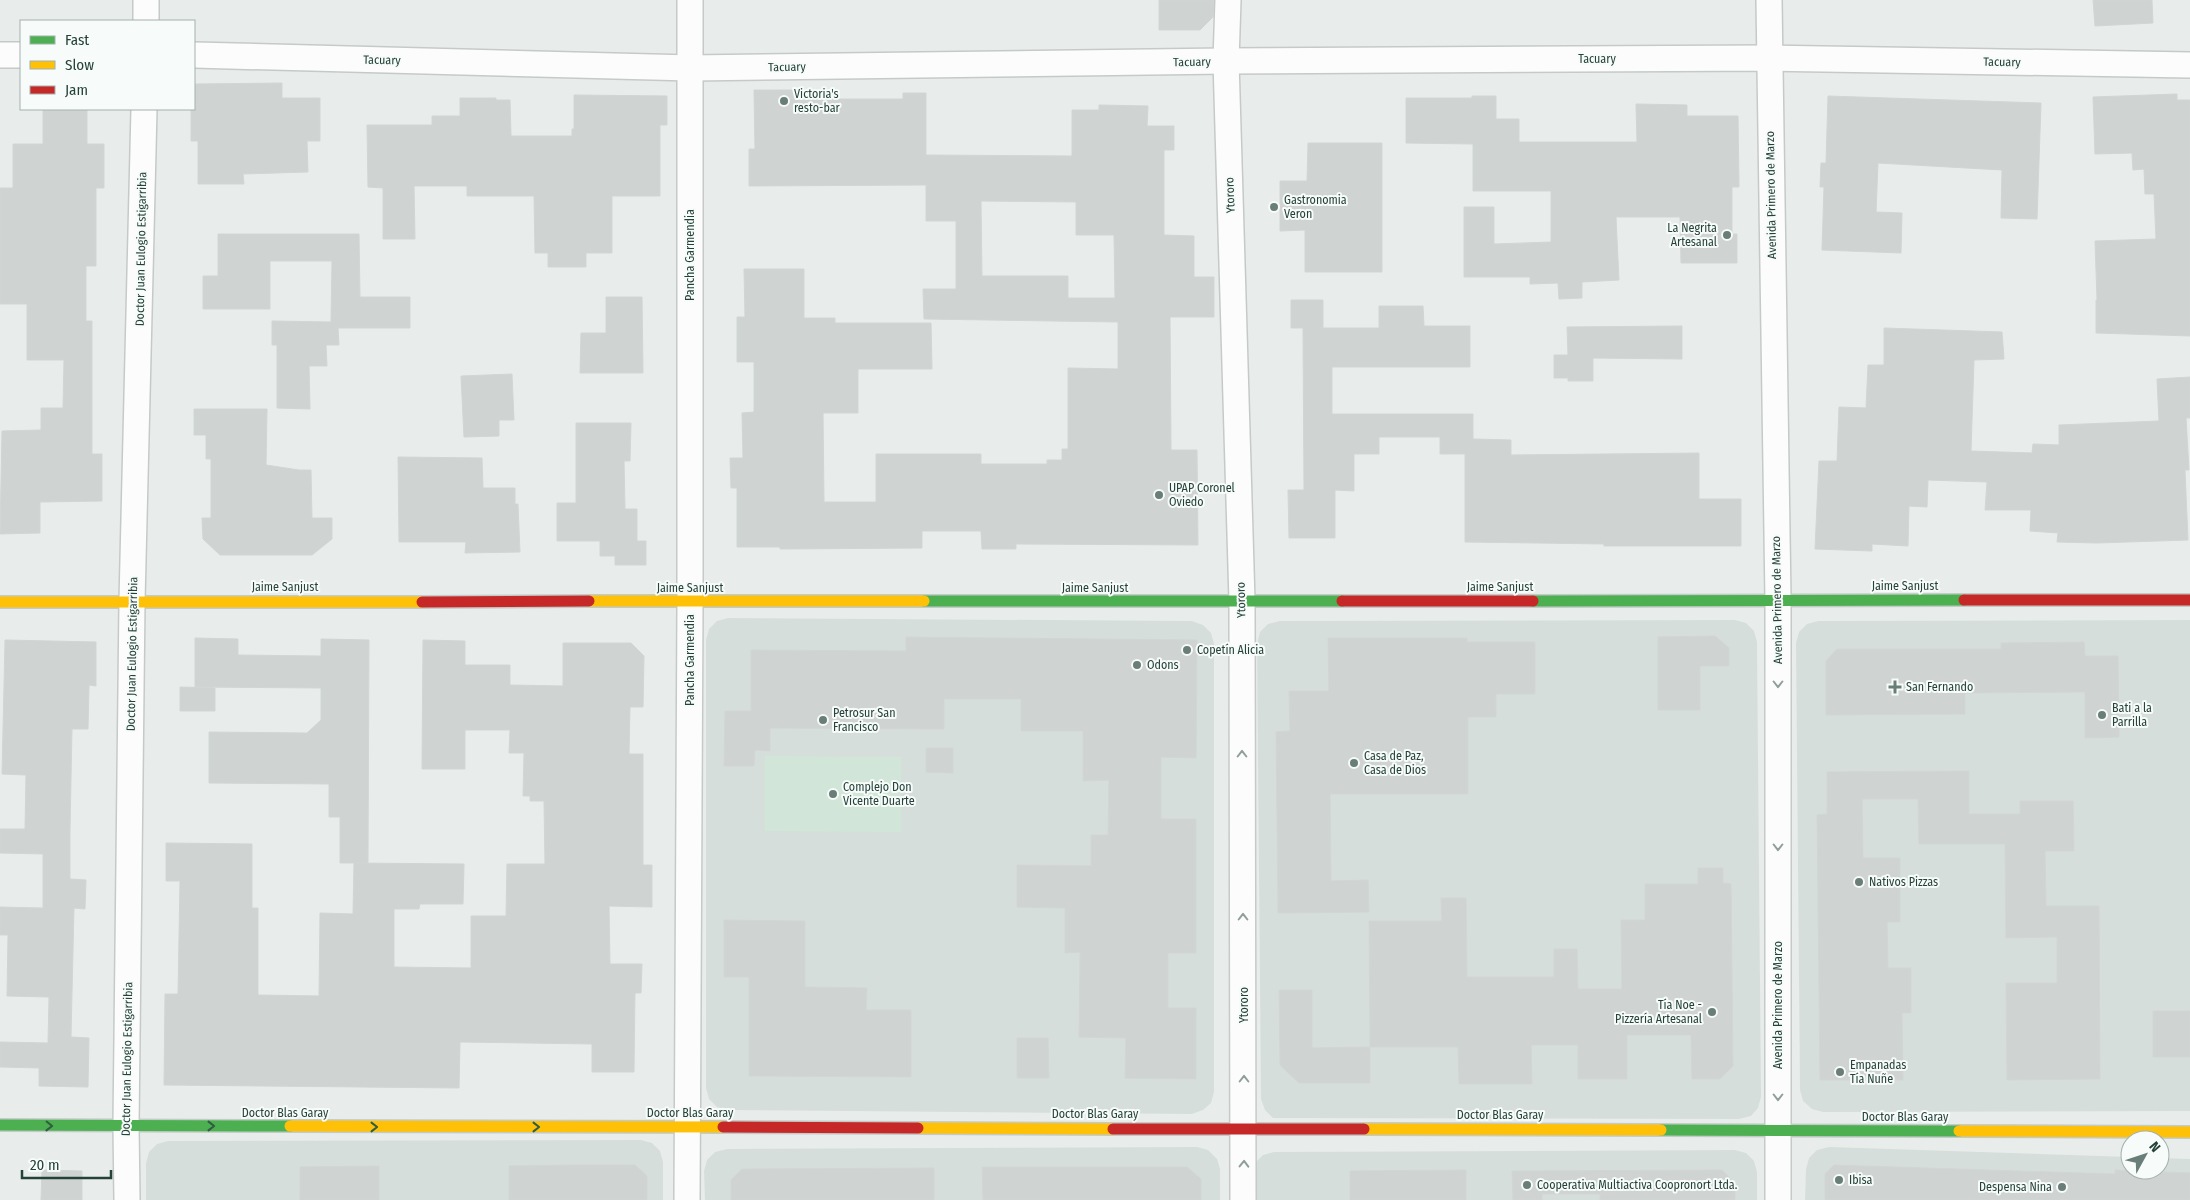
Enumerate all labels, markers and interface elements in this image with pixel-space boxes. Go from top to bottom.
legend [20,20,195,110]
text: Fast [65,31,89,49]
street label: Tacuary [1578,52,1616,66]
street label: Tacuary [363,53,402,67]
street label: Tacuary [1173,55,1212,69]
street label: Tacuary [1983,55,2022,69]
text: Slow [65,56,94,74]
street label: Tacuary [768,60,807,74]
text: Jam [65,81,88,99]
place label: Victoria's resto-bar [794,87,841,115]
marker: Victoria's resto-bar [778,95,790,107]
street label: Avenida Primero de Marzo [1763,131,1779,259]
street label: Doctor Juan Eulogio Estigarribia [133,171,149,326]
street label: Ytororo [1222,177,1238,213]
place label: Gastronomia Veron [1284,193,1347,221]
marker: Gastronomia Veron [1268,201,1280,213]
street label: Pancha Garmendia [683,209,697,301]
place label: La Negrita Artesanal [1667,221,1717,249]
marker: La Negrita Artesanal [1721,229,1733,241]
place label: UPAP Coronel Oviedo [1169,481,1235,509]
marker: UPAP Coronel Oviedo [1153,489,1165,501]
street label: Avenida Primero de Marzo [1769,536,1785,664]
street label: Doctor Juan Eulogio Estigarribia [124,576,140,731]
street label: Jaime Sanjust [1872,579,1938,593]
street label: Jaime Sanjust [252,580,318,594]
street label: Jaime Sanjust [1467,580,1533,594]
street label: Jaime Sanjust [657,581,723,595]
street label: Jaime Sanjust [1062,581,1128,595]
street label: Ytororo [1234,582,1248,618]
street label: Pancha Garmendia [683,614,697,706]
place label: Copetín Alicia [1197,643,1264,657]
marker: Copetín Alicia [1181,644,1193,656]
place label: Odons [1147,658,1179,672]
marker: Odons [1131,659,1143,671]
one-way arrow [1773,680,1783,688]
marker: San Fernando [1888,680,1902,694]
place label: San Fernando [1906,680,1973,694]
place label: Bati a la Parrilla [2112,701,2152,729]
place label: Petrosur San Francisco [833,706,896,734]
marker: Bati a la Parrilla [2096,709,2108,721]
marker: Petrosur San Francisco [817,714,829,726]
place label: Casa de Paz, Casa de Dios [1364,749,1426,777]
one-way arrow [1237,750,1247,758]
marker: Casa de Paz, Casa de Dios [1348,757,1360,769]
place label: Complejo Don Vicente Duarte [843,780,915,808]
marker: Complejo Don Vicente Duarte [827,788,839,800]
one-way arrow [1773,843,1783,851]
place label: Nativos Pizzas [1869,875,1938,889]
marker: Nativos Pizzas [1853,876,1865,888]
one-way arrow [1238,913,1248,920]
street label: Avenida Primero de Marzo [1771,941,1785,1069]
street label: Doctor Juan Eulogio Estigarribia [119,981,135,1136]
street label: Ytororo [1237,987,1251,1023]
place label: Tía Noe - Pizzería Artesanal [1615,998,1702,1026]
marker: Tía Noe - Pizzería Artesanal [1706,1006,1718,1018]
place label: Empanadas Tía Nuñe [1850,1058,1906,1086]
marker: Empanadas Tía Nuñe [1834,1066,1846,1078]
one-way arrow [1239,1075,1249,1083]
one-way arrow [1773,1093,1783,1101]
street label: Doctor Blas Garay [242,1106,329,1120]
street label: Doctor Blas Garay [647,1106,734,1120]
street label: Doctor Blas Garay [1052,1107,1139,1121]
street label: Doctor Blas Garay [1457,1108,1544,1122]
street label: Doctor Blas Garay [1862,1110,1949,1124]
one-way arrow [45,1120,53,1131]
one-way arrow [208,1121,215,1131]
one-way arrow [370,1122,378,1132]
one-way arrow [532,1122,540,1132]
north arrow [2120,1130,2170,1180]
text: N [2145,1138,2164,1156]
scale bar [22,1148,111,1180]
text: 20 m [30,1156,60,1174]
one-way arrow [1239,1160,1249,1168]
place label: Ibisa [1849,1173,1873,1187]
marker: Ibisa [1833,1174,1845,1186]
place label: Cooperativa Multiactiva Coopronort Ltda. [1537,1178,1738,1192]
marker: Cooperativa Multiactiva Coopronort Ltda. [1521,1179,1533,1191]
place label: Despensa Nina [1979,1180,2052,1194]
marker: Despensa Nina [2056,1181,2068,1193]

